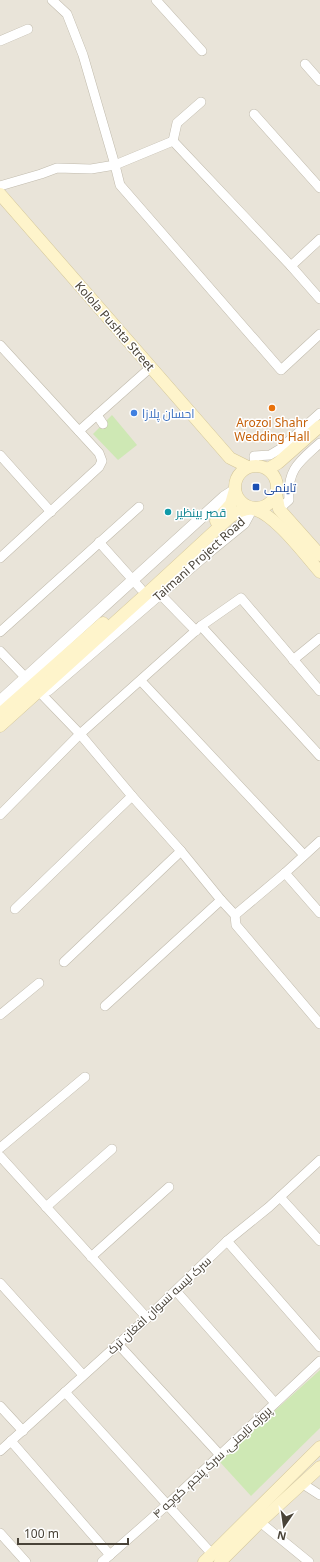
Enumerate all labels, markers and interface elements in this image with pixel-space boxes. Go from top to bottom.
street label: Kolola Pushta Street [71,278,159,375]
marker: Arozoi Shahr Wedding Hall [267,403,277,413]
place label: احسان پلازا [142,405,195,423]
marker: احسان پلازا [129,408,139,418]
place label: Arozoi Shahr Wedding Hall [234,414,310,445]
place label: تاینمی [264,479,297,496]
marker: تاینمی [251,482,261,492]
place label: قصر بینظیر [175,504,226,521]
marker: قصر بینظیر [163,507,173,517]
street label: Taimani Project Road [149,513,249,605]
street label: سرک لیسه نسوان افغان‌ ترک [103,1252,215,1358]
street label: پروژه تایمنی، سرک پنجم، کوچه ۴ [149,1402,277,1523]
north arrow [264,1506,304,1546]
scale bar [18,1520,128,1546]
text: 100 m [24,1525,59,1542]
text: N [276,1528,288,1545]

